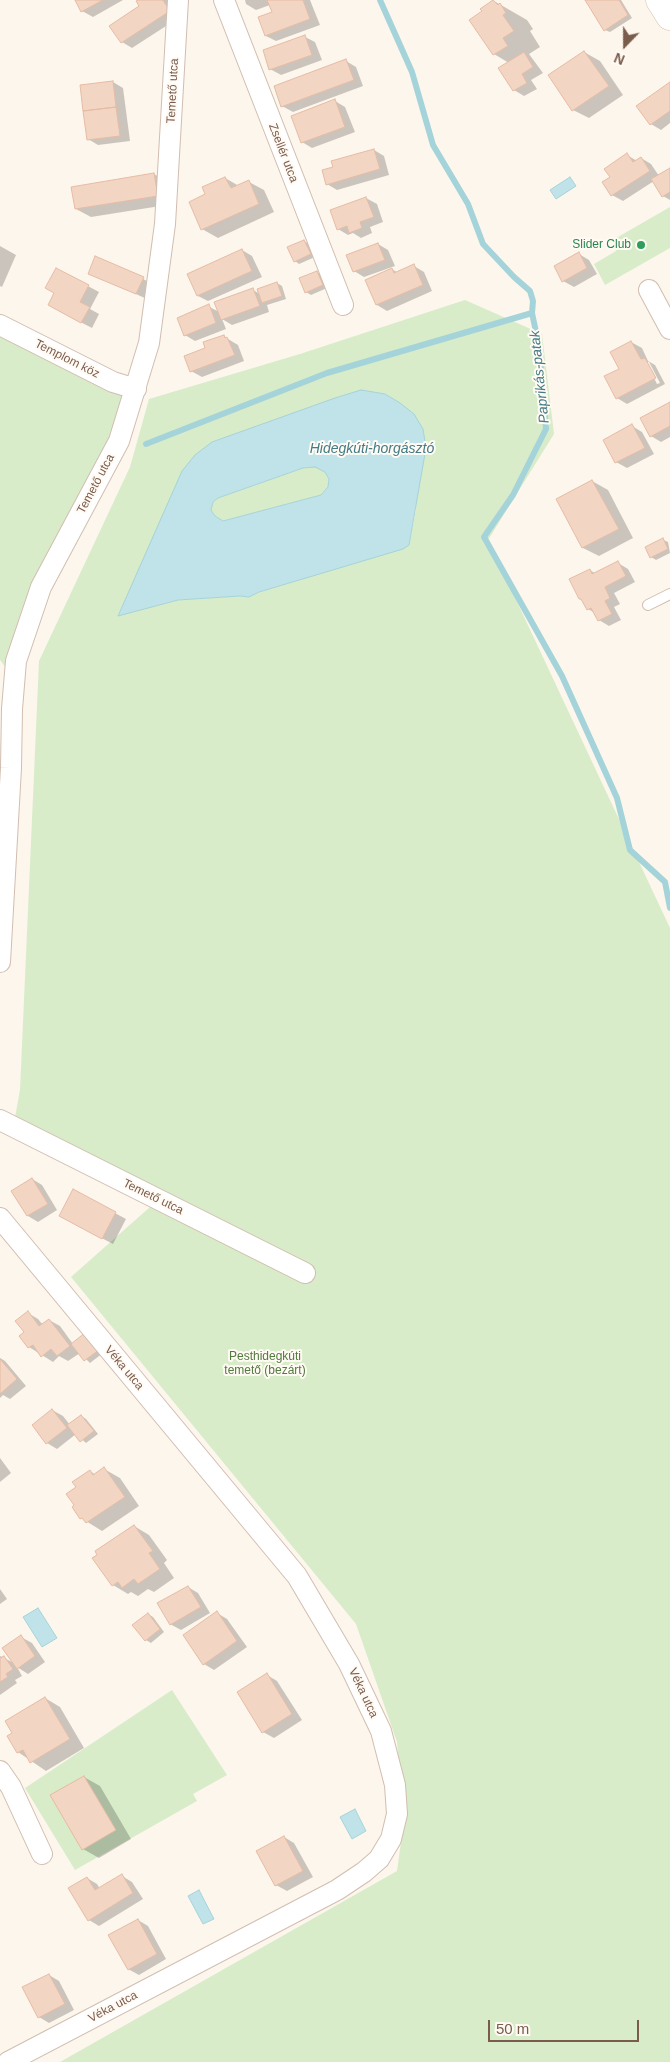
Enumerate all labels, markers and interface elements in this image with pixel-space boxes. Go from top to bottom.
north arrow [600,20,650,70]
text: N [612,50,627,68]
street label: Temető utca [164,58,182,124]
street label: Zsellér utca [265,121,301,185]
place label: Slider Club [572,238,631,252]
marker: Slider Club [635,239,647,251]
water label: Paprikás-patak [527,330,553,424]
street label: Templom köz [32,337,102,381]
water label: Hidegkúti-horgásztó [310,441,434,457]
street label: Temető utca [74,452,118,516]
street label: Temető utca [120,1176,186,1218]
street label: Véka utca [101,1343,147,1393]
park label: Pesthidegkúti temető (bezárt) [224,1350,306,1378]
street label: Véka utca [345,1666,381,1720]
street label: Véka utca [86,1988,140,2026]
scale bar [490,2010,641,2042]
text: 50 m [496,2020,529,2037]

